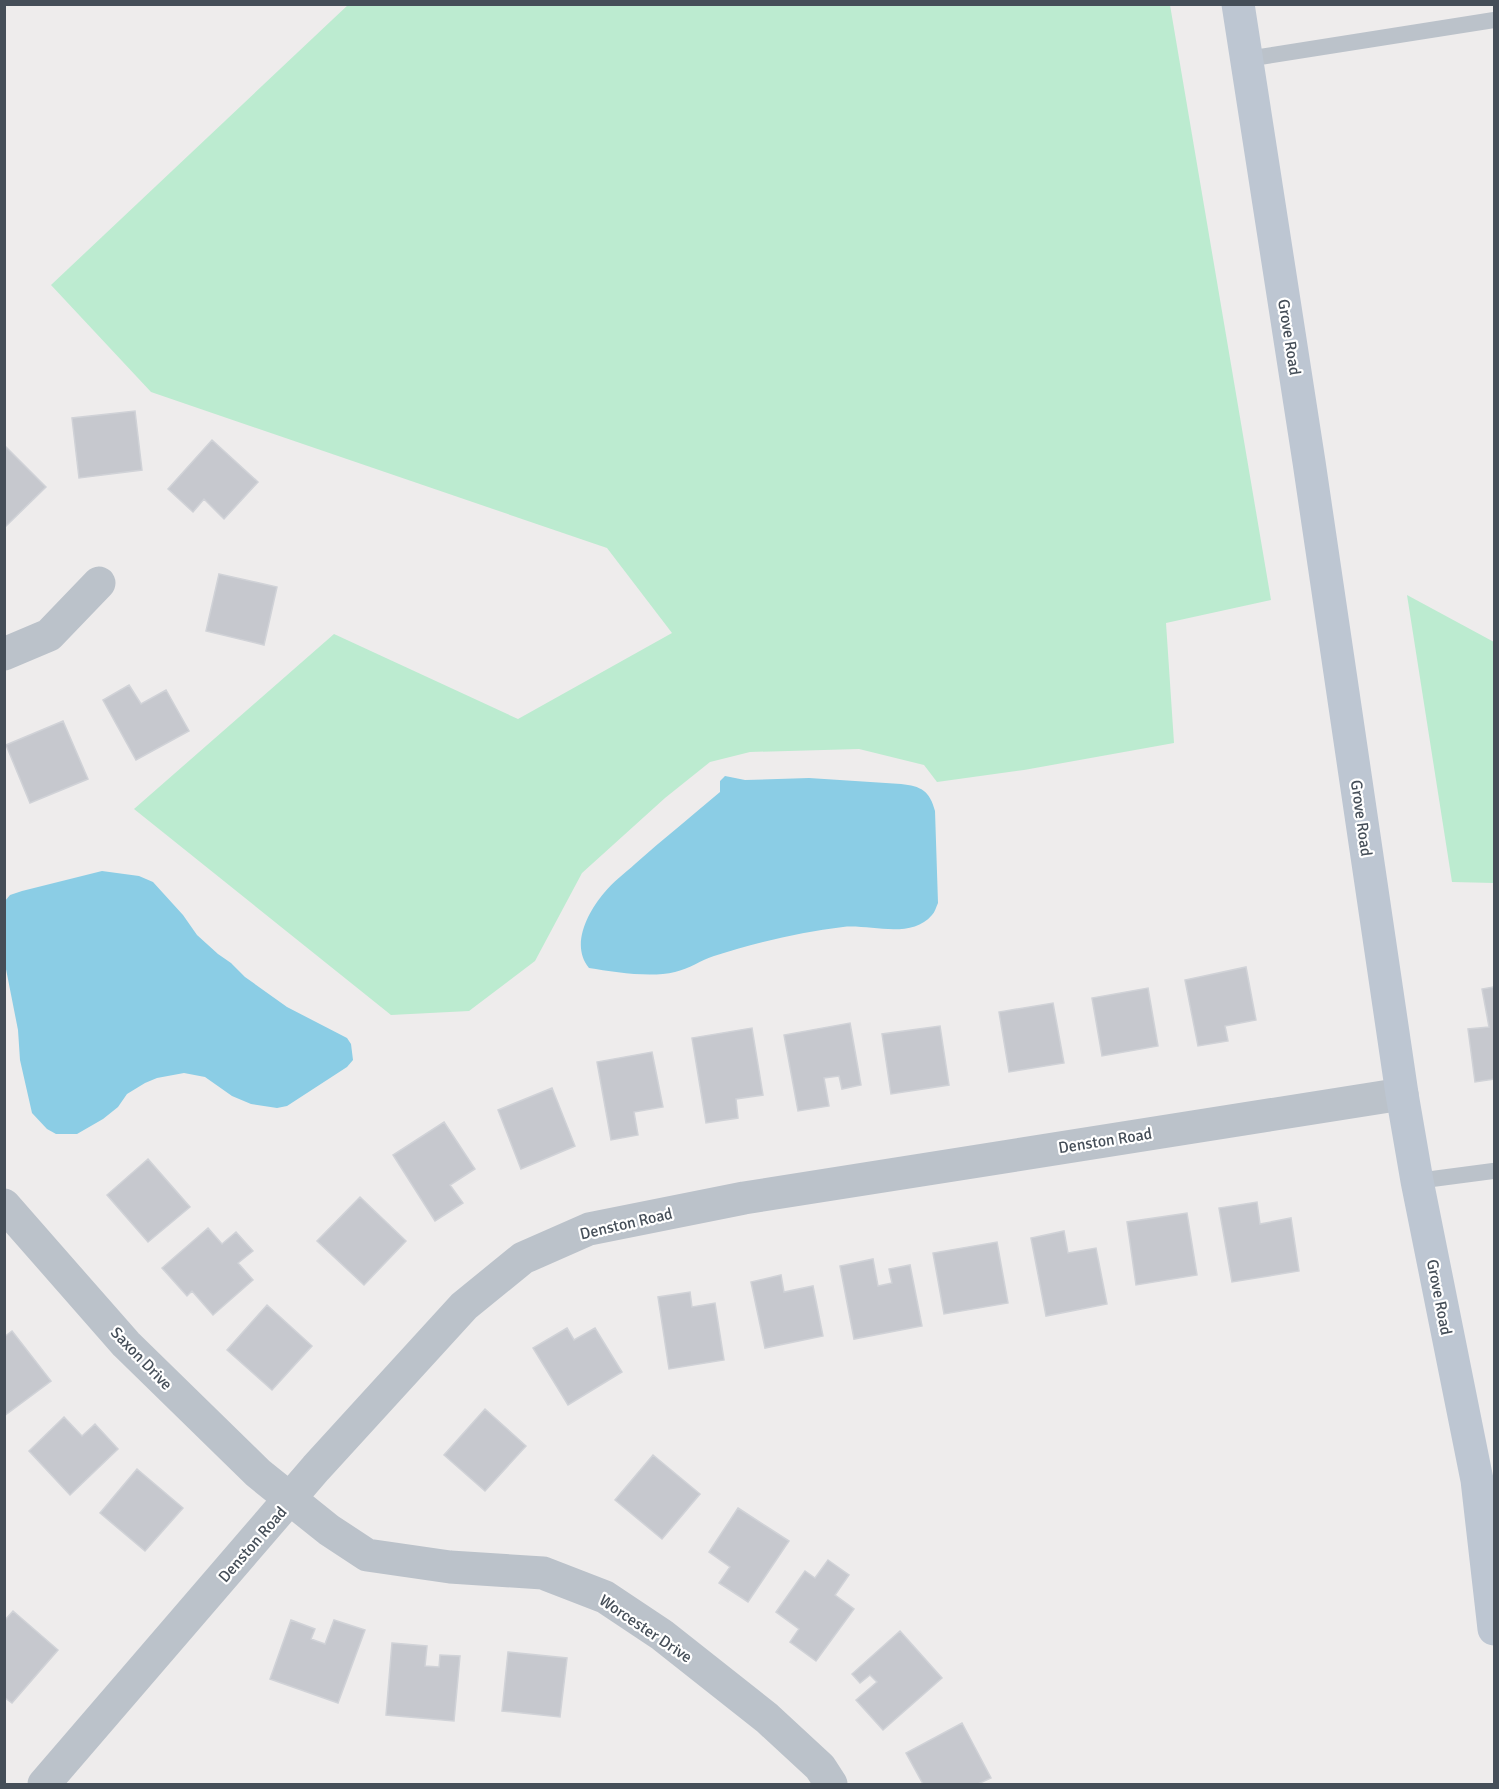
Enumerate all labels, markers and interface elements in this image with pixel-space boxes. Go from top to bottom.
street label: Grove Road [1273,298,1305,377]
street label: Grove Road [1346,779,1376,858]
street label: Denston Road [1057,1124,1153,1158]
street label: Denston Road [578,1204,674,1244]
street label: Grove Road [1422,1258,1456,1337]
street label: Saxon Drive [106,1323,176,1395]
street label: Denston Road [214,1502,291,1587]
street label: Worcester Drive [595,1590,696,1667]

